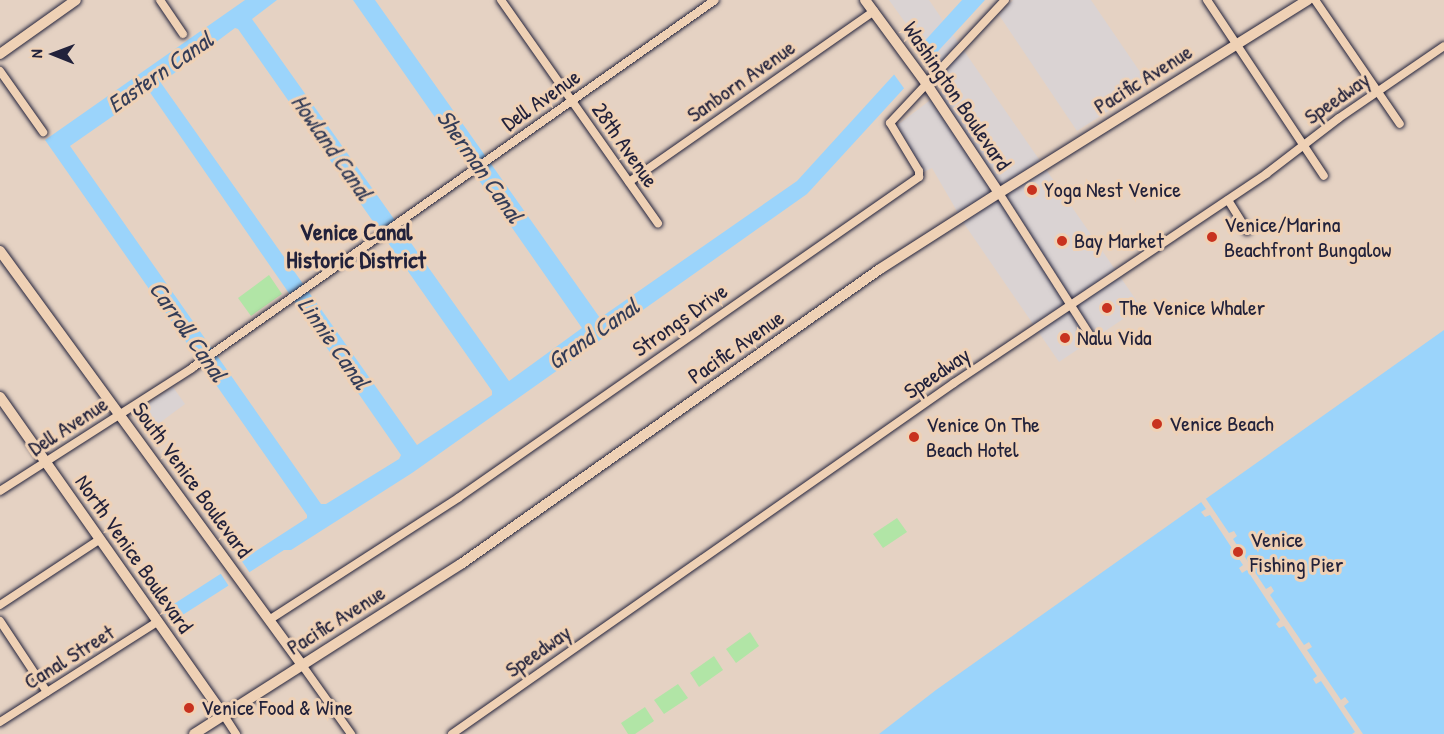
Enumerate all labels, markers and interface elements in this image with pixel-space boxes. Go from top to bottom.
street label: Washington Boulevard [897,17,1017,175]
north arrow [24,24,84,84]
water label: Eastern Canal [102,25,218,119]
street label: Sanborn Avenue [682,34,800,128]
street label: Pacific Avenue [1089,38,1197,120]
text: N [25,49,47,58]
street label: Dell Avenue [497,64,585,136]
street label: Speedway [1299,66,1375,130]
water label: Howland Canal [285,88,379,206]
street label: 28th Avenue [586,98,664,192]
water label: Sherman Canal [431,104,529,228]
place label: Yoga Nest Venice [1044,177,1181,203]
marker: Yoga Nest Venice [1025,183,1039,197]
place label: Venice/Marina Beachfront Bungalow [1224,211,1391,262]
district label: Venice Canal Historic District [286,218,426,274]
place label: Bay Market [1074,228,1164,254]
marker: Venice/Marina Beachfront Bungalow [1205,230,1219,244]
marker: Bay Market [1055,234,1069,248]
water label: Carroll Canal [143,275,233,387]
street label: Strongs Drive [628,278,732,362]
water label: Linnie Canal [292,291,376,395]
water label: Grand Canal [542,292,644,376]
place label: The Venice Whaler [1119,295,1265,321]
marker: The Venice Whaler [1100,301,1114,315]
street label: Pacific Avenue [683,304,789,390]
place label: Nalu Vida [1077,325,1152,351]
marker: Nalu Vida [1058,331,1072,345]
street label: Speedway [899,341,975,405]
street label: Dell Avenue [23,391,113,461]
street label: South Venice Boulevard [127,397,257,563]
place label: Venice On The Beach Hotel [926,411,1040,463]
place label: Venice Beach [1169,411,1274,437]
marker: Venice Beach [1150,417,1164,431]
marker: Venice On The Beach Hotel [907,430,921,444]
street label: North Venice Boulevard [70,470,198,638]
place label: Venice Fishing Pier [1250,526,1343,578]
marker: Venice Fishing Pier [1231,545,1245,559]
street label: Pacific Avenue [282,579,390,661]
street label: Canal Street [19,619,119,695]
street label: Speedway [500,619,576,683]
place label: Venice Food & Wine [201,695,353,721]
marker: Venice Food & Wine [182,701,196,715]

